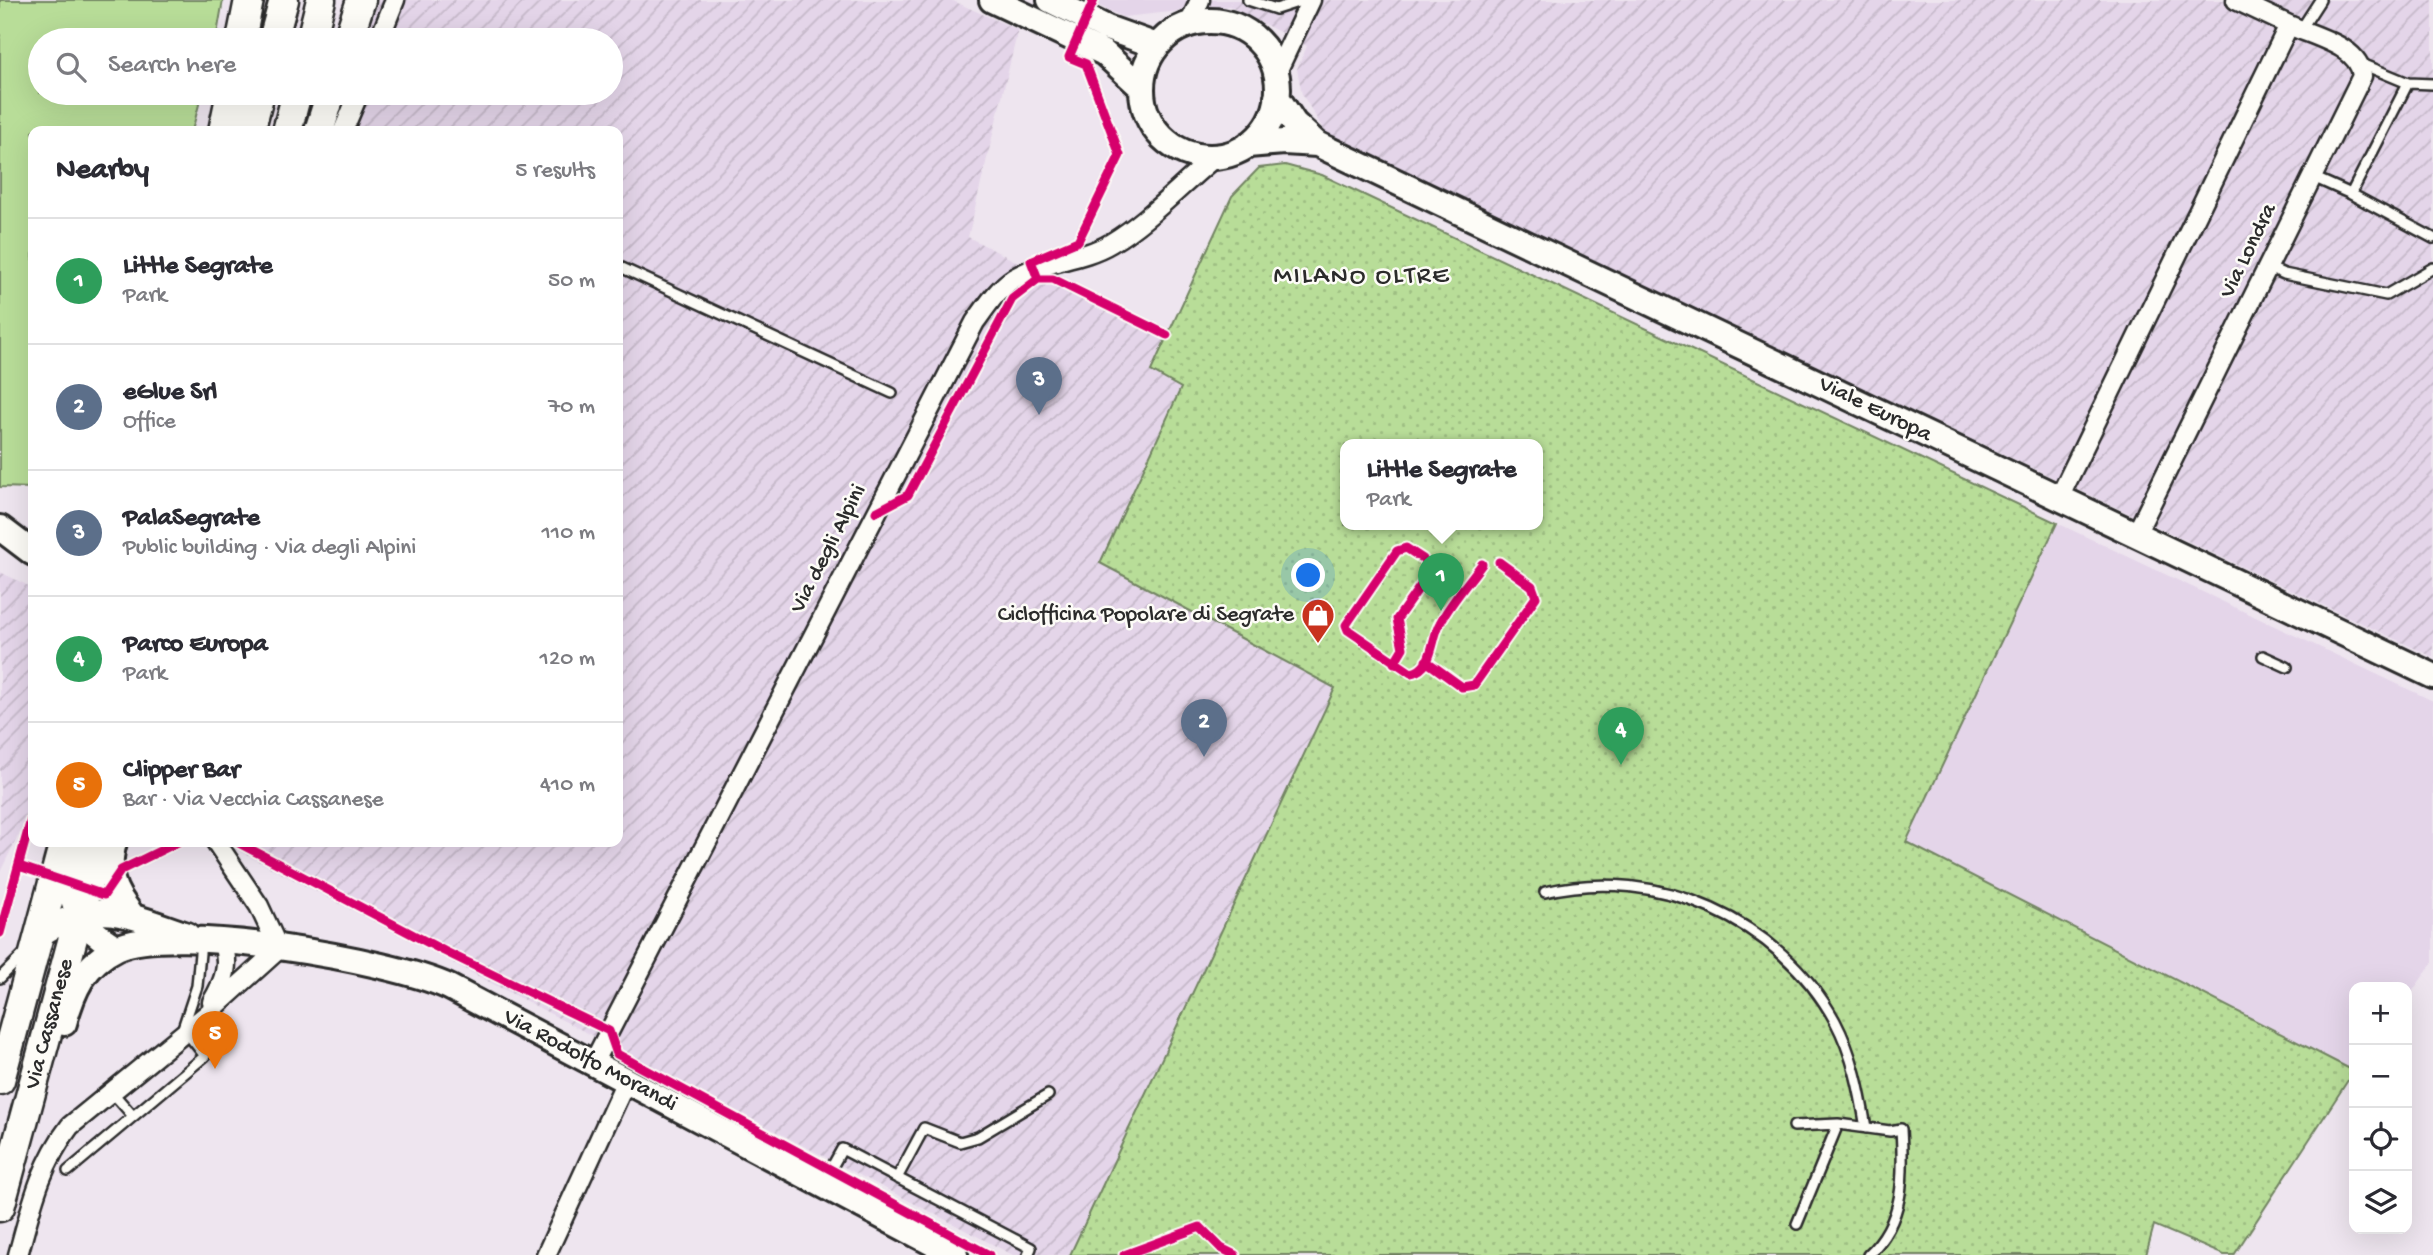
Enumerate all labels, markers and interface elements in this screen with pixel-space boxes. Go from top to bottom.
search box [28,28,623,105]
icon: search [52,48,90,86]
text: Search here [108,51,236,82]
text: Nearby [56,154,149,189]
text: 5 results [515,158,595,185]
street label: Via Londra [2214,198,2284,304]
text: Little Segrate [123,252,273,283]
district label: MILANO OLTRE [1274,262,1450,293]
text: 1 [74,268,84,295]
text: 50 m [548,268,595,295]
text: Park [123,283,167,310]
pin: 3 [1016,357,1062,415]
street label: Viale Europa [1813,371,1937,449]
text: eGlue Srl [123,378,217,409]
text: 2 [73,394,85,421]
text: 70 m [548,394,595,421]
text: Office [123,409,176,436]
popup [1340,439,1543,530]
text: Little Segrate [1367,456,1516,487]
street label: Via degli Alpini [785,480,873,619]
text: Park [1367,487,1411,514]
text: PalaSegrate [123,504,260,535]
text: 3 [73,520,85,547]
text: 110 m [542,520,595,547]
text: Public building · Via degli Alpini [123,535,416,562]
pin: 1 [1418,553,1464,611]
your location [1291,558,1325,592]
shop icon: Ciclofficina Popolare di Segrate [1299,596,1337,645]
place label: Ciclofficina Popolare di Segrate [998,602,1295,629]
text: Parco Europa [123,630,268,661]
text: 4 [74,646,84,673]
text: 120 m [540,646,595,673]
text: Park [123,661,167,688]
pin: 2 [1181,699,1227,757]
pin: 4 [1598,707,1644,765]
text: Clipper Bar [123,756,240,787]
text: 5 [73,772,85,799]
text: 410 m [540,772,595,799]
text: Bar · Via Vecchia Cassanese [123,787,384,814]
street label: Via Cassanese [19,955,81,1093]
map controls [2349,982,2412,1234]
button: + [2349,982,2412,1045]
street label: Via Rodolfo Morandi [498,1003,682,1118]
pin: 5 [192,1011,238,1069]
button: − [2349,1045,2412,1108]
button: locate [2349,1108,2412,1171]
button: layers [2349,1171,2412,1234]

